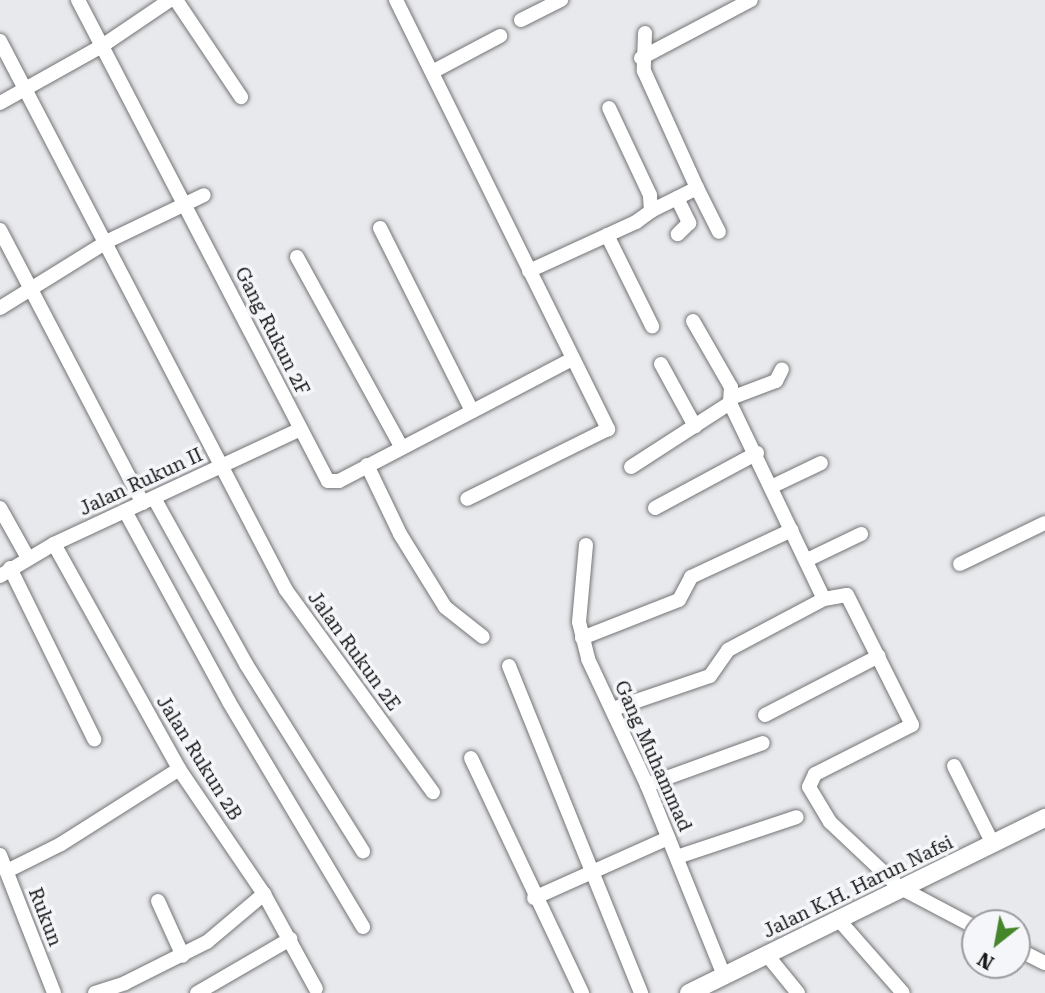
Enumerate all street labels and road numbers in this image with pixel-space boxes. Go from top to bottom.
street label: Gang Rukun 2F [230,263,314,399]
street label: Jalan Rukun II [76,443,206,521]
street label: Jalan Rukun 2E [303,587,405,715]
street label: Gang Muhammad [610,677,696,835]
street label: Jalan Rukun 2B [152,691,246,825]
street label: Jalan K.H. Harun Nafsi [759,831,957,943]
street label: Rukun [23,885,67,949]

